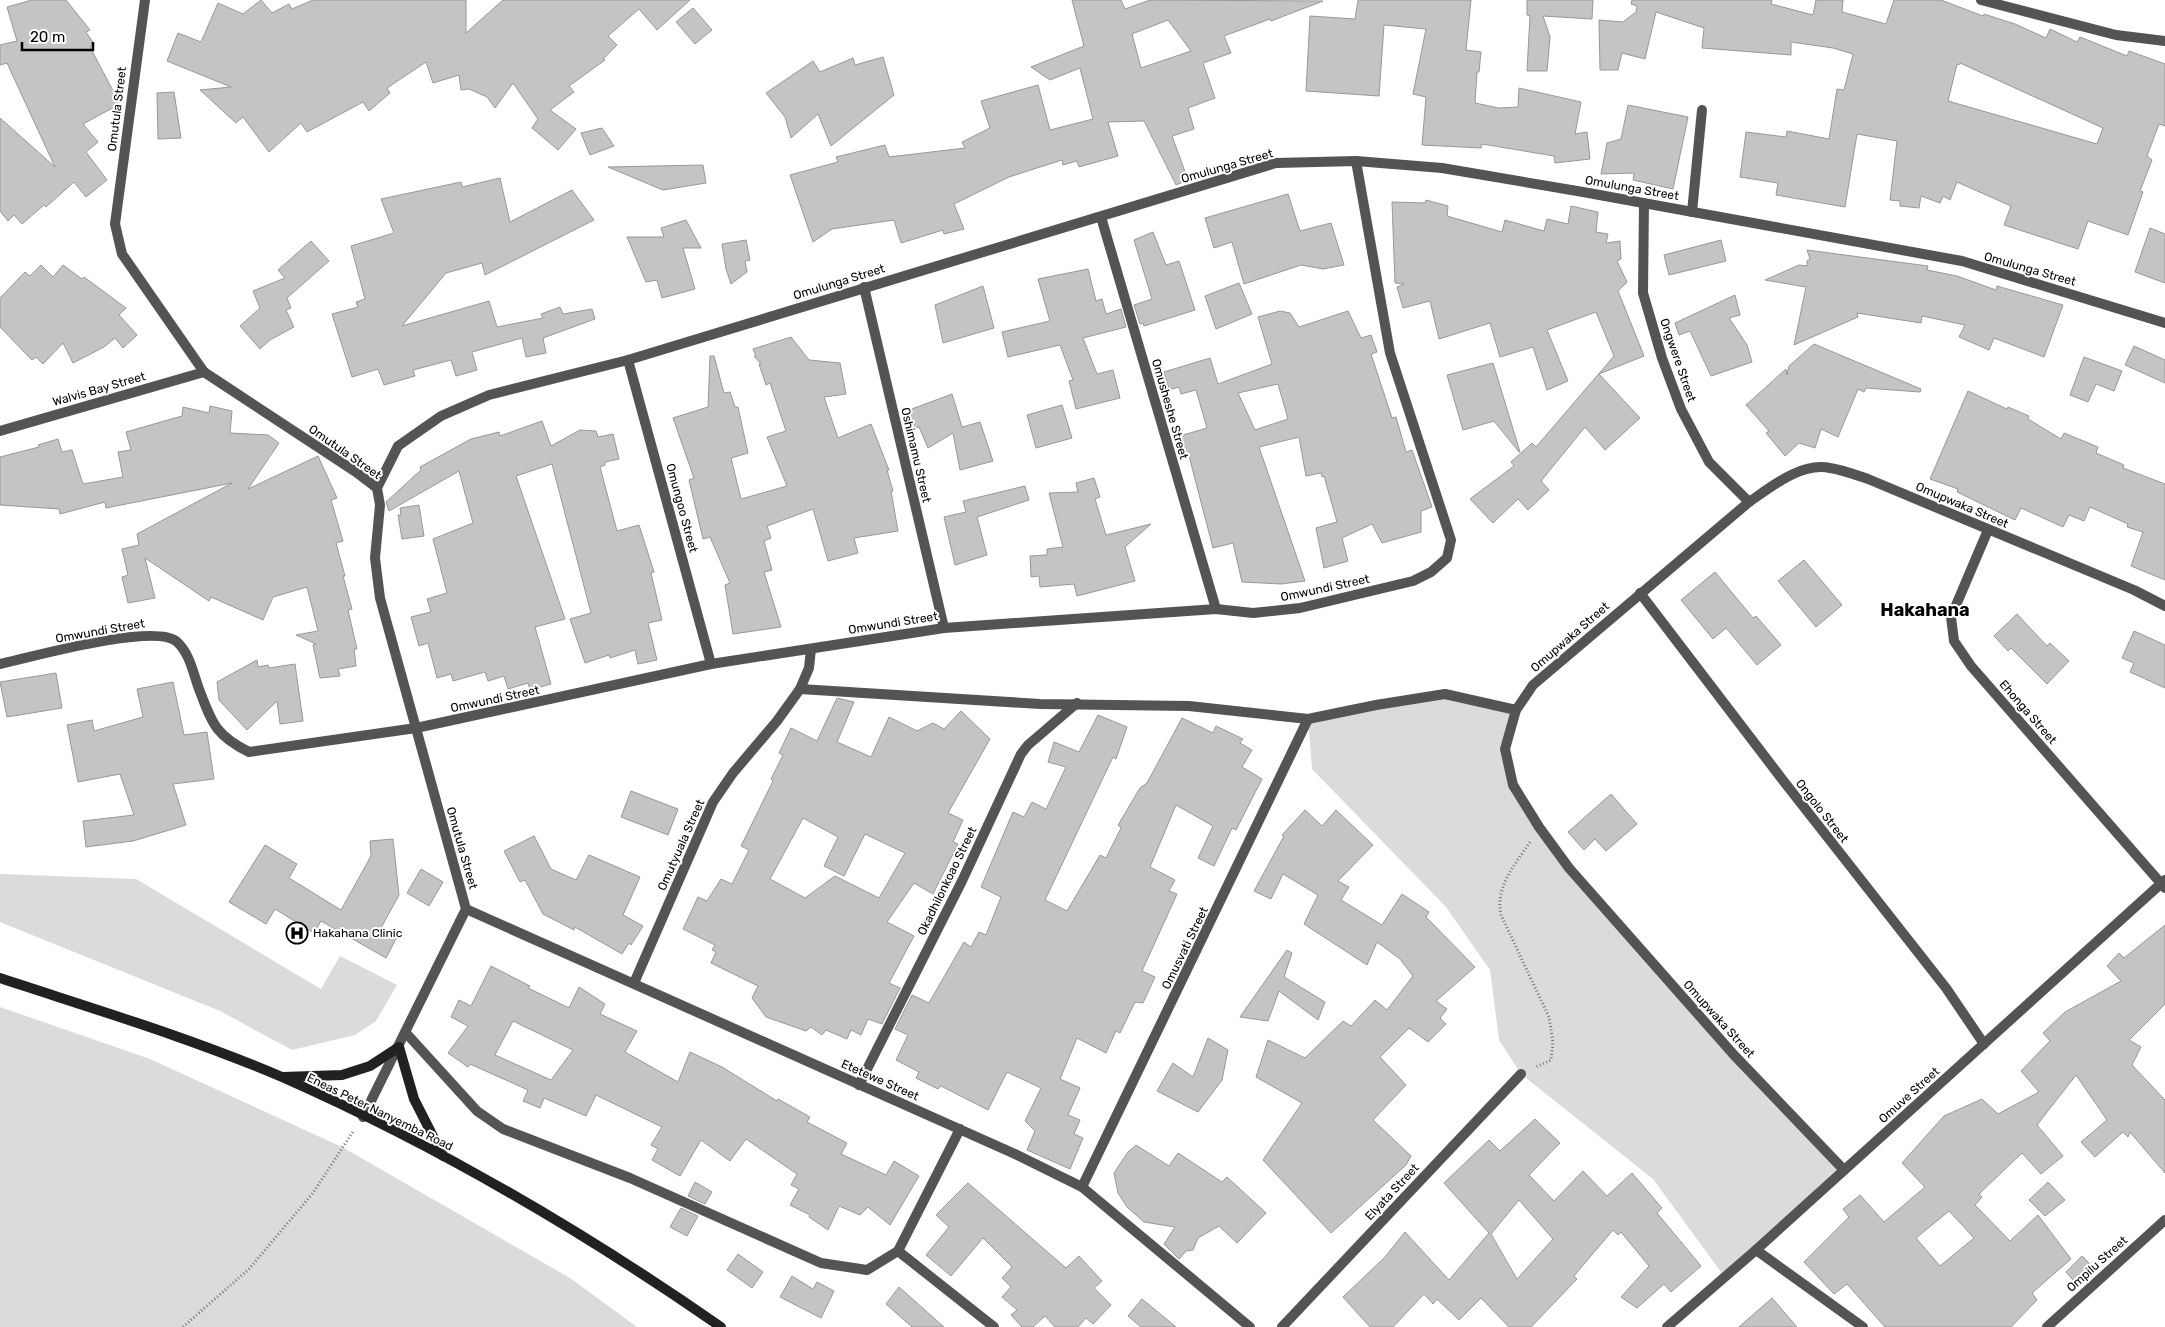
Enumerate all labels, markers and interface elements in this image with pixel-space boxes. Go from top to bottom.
scale bar [22,20,94,52]
text: 20 m [30,28,65,46]
street label: Omutula Street [105,66,129,152]
street label: Omulunga Street [1179,146,1275,186]
street label: Omulunga Street [1584,173,1680,203]
street label: Omulunga Street [1982,249,2078,289]
street label: Omulunga Street [792,261,887,303]
street label: Ongwere Street [1657,316,1699,404]
street label: Omusheshe Street [1149,357,1191,461]
street label: Walvis Bay Street [51,369,147,409]
street label: Oshimamu Street [898,406,934,504]
street label: Omutula Street [306,422,384,482]
street label: Omungoo Street [663,462,701,554]
street label: Omupwaka Street [1914,479,2011,531]
street label: Omwundi Street [1279,572,1371,604]
street label: Omupwaka Street [1528,599,1612,675]
district label: Hakahana [1880,599,1970,621]
street label: Omwundi Street [847,609,939,637]
street label: Omwundi Street [54,616,146,646]
street label: Ehonga Street [1996,677,2060,747]
street label: Omwundi Street [449,683,541,715]
street label: Ongolo Street [1793,776,1851,846]
street label: Omutyuala Street [655,797,708,893]
street label: Omutula Street [444,805,481,891]
street label: Okadhilonkoao Street [915,824,980,938]
street label: Omusvati Street [1159,904,1211,992]
hospital icon: Hakahana Clinic [285,921,309,945]
place label: Hakahana Clinic [313,926,403,940]
street label: Omupwaka Street [1681,977,1758,1061]
street label: Etetewe Street [839,1057,921,1104]
street label: Omuve Street [1876,1064,1942,1126]
street label: Eneas Peter Nanyemba Road [305,1070,455,1154]
street label: Elyata Street [1362,1161,1422,1223]
street label: Ompilu Street [2064,1233,2130,1295]

